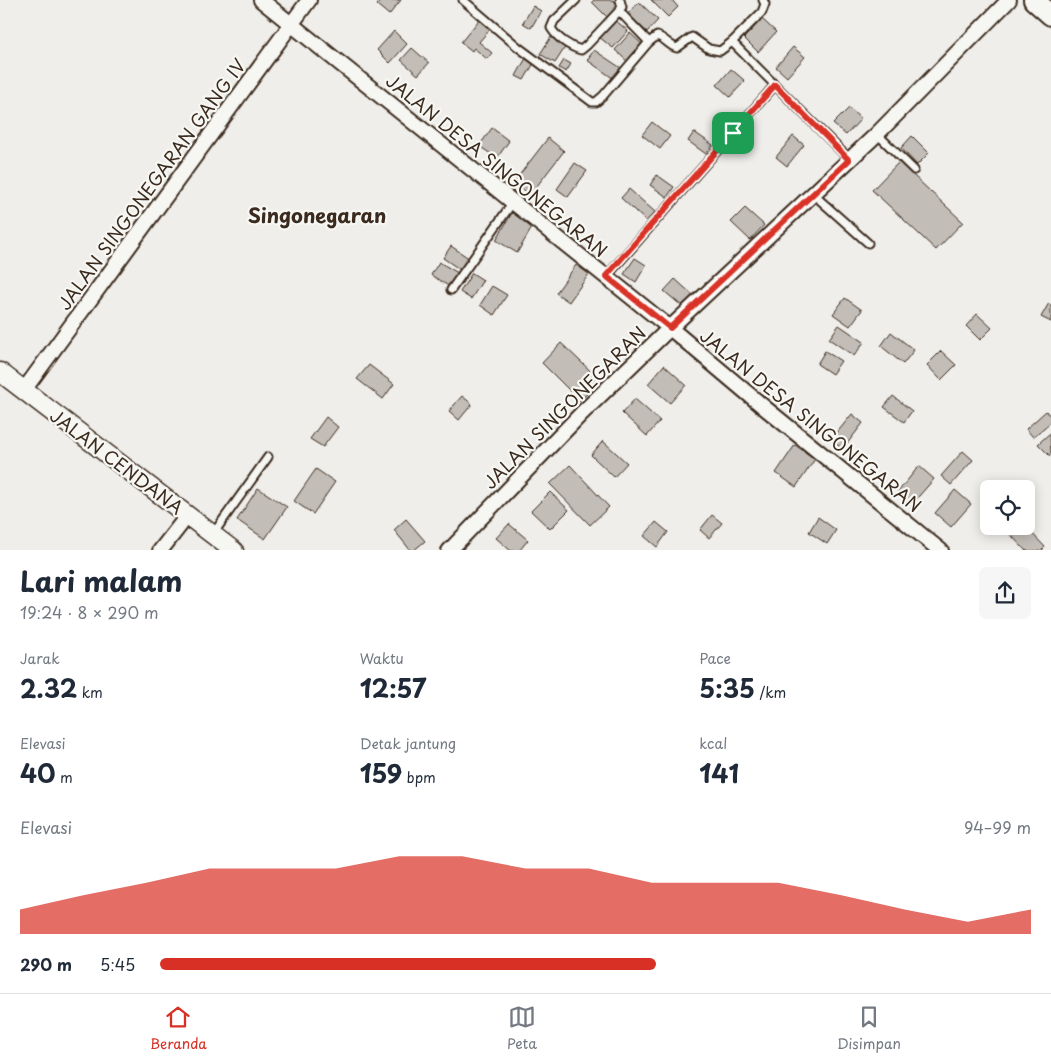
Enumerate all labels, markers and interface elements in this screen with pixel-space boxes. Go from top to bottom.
street label: JALAN SINGONEGARAN GANG IV [50,53,252,315]
street label: JALAN DESA SINGONEGARAN [380,67,614,263]
pin [712,112,754,154]
icon: arrive [719,119,747,147]
district label: Singonegaran [248,200,386,230]
street label: JALAN SINGONEGARAN [476,319,652,495]
street label: JALAN DESA SINGONEGARAN [694,322,928,518]
street label: JALAN CENDANA [45,402,189,520]
map controls [980,480,1035,535]
button: locate [980,480,1035,535]
text: Lari malam [20,559,183,602]
button: share [979,567,1031,619]
text: 19:24 · 8 × 290 m [20,600,159,624]
text: Jarak [20,648,60,669]
text: Waktu [360,648,404,669]
text: Pace [699,648,731,669]
text: 2.32 [20,669,77,707]
text: 12:57 [360,669,426,707]
text: 5:35 [699,669,755,707]
text: km [77,682,103,703]
text: /km [755,682,786,703]
text: Elevasi [20,733,66,754]
text: Detak jantung [360,733,456,754]
text: kcal [699,733,727,754]
text: 40 [20,754,56,792]
text: 159 [360,754,402,792]
text: 141 [699,754,739,792]
text: m [56,767,73,788]
text: bpm [402,767,436,788]
text: Elevasi [20,815,72,839]
text: 94–99 m [964,815,1031,839]
text: 290 m [20,952,72,976]
text: 5:45 [100,952,135,976]
tab: Beranda [150,1003,207,1054]
tab: Peta [507,1003,537,1054]
tab: Disimpan [837,1003,901,1054]

